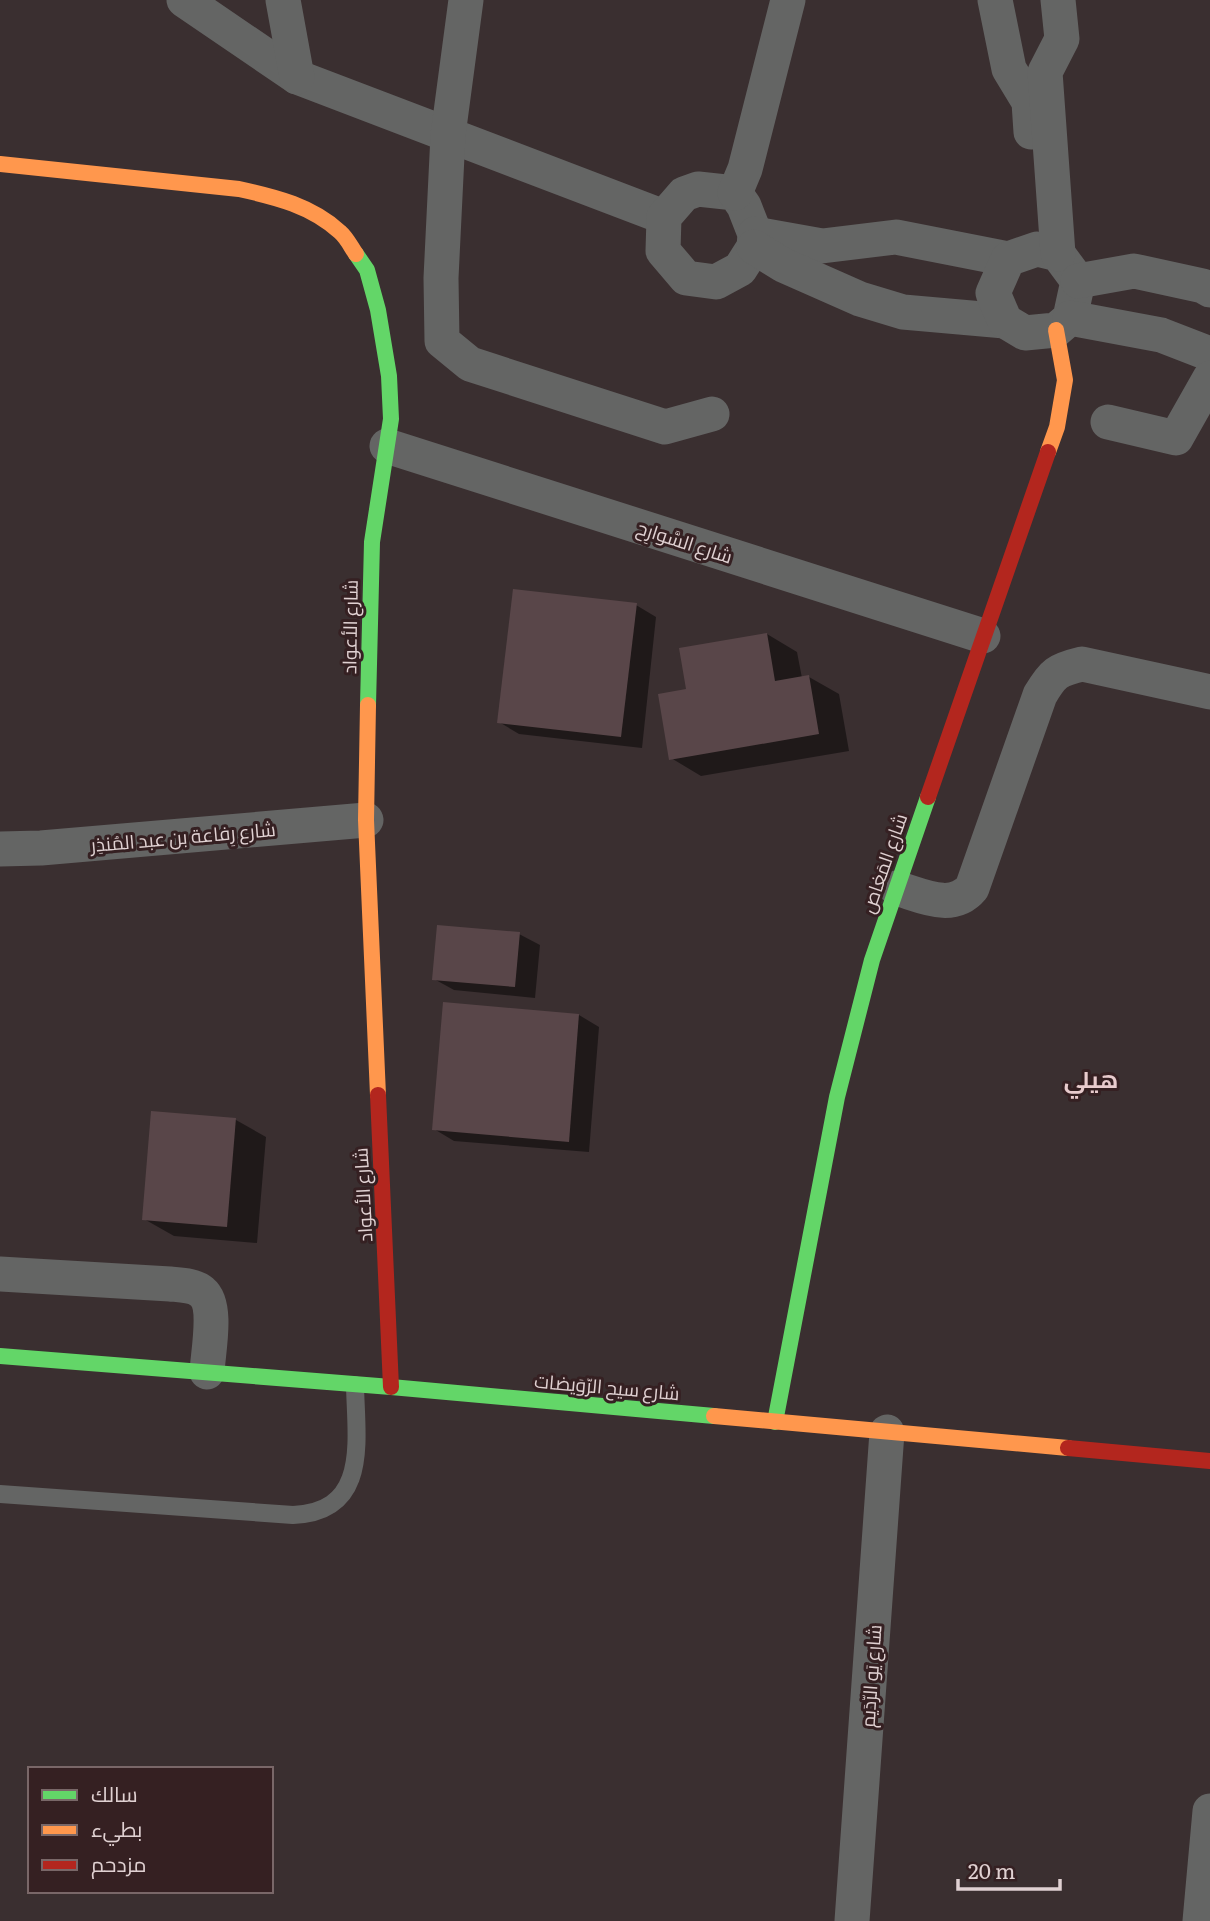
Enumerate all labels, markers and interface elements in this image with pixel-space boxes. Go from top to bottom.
street label: شارع السَّوارِح [633,512,737,571]
street label: شارع الأعواد [334,580,365,674]
street label: شارع المَغاص [853,809,914,917]
street label: شارع رِفاعة بن عبد المُنذِر [88,814,277,859]
district label: هيلي [1064,1061,1118,1099]
street label: شارع الأعواد [346,1147,379,1243]
street label: شارع سيح الرّوَيضات [533,1366,681,1407]
street label: شارع يَو الرّدَيم [852,1624,889,1729]
legend [28,1767,273,1893]
text: سالك [91,1777,138,1808]
text: بطيء [91,1812,142,1846]
text: مزدحم [91,1847,146,1879]
scale bar [958,1848,1060,1892]
text: 20 m [968,1854,1015,1885]

